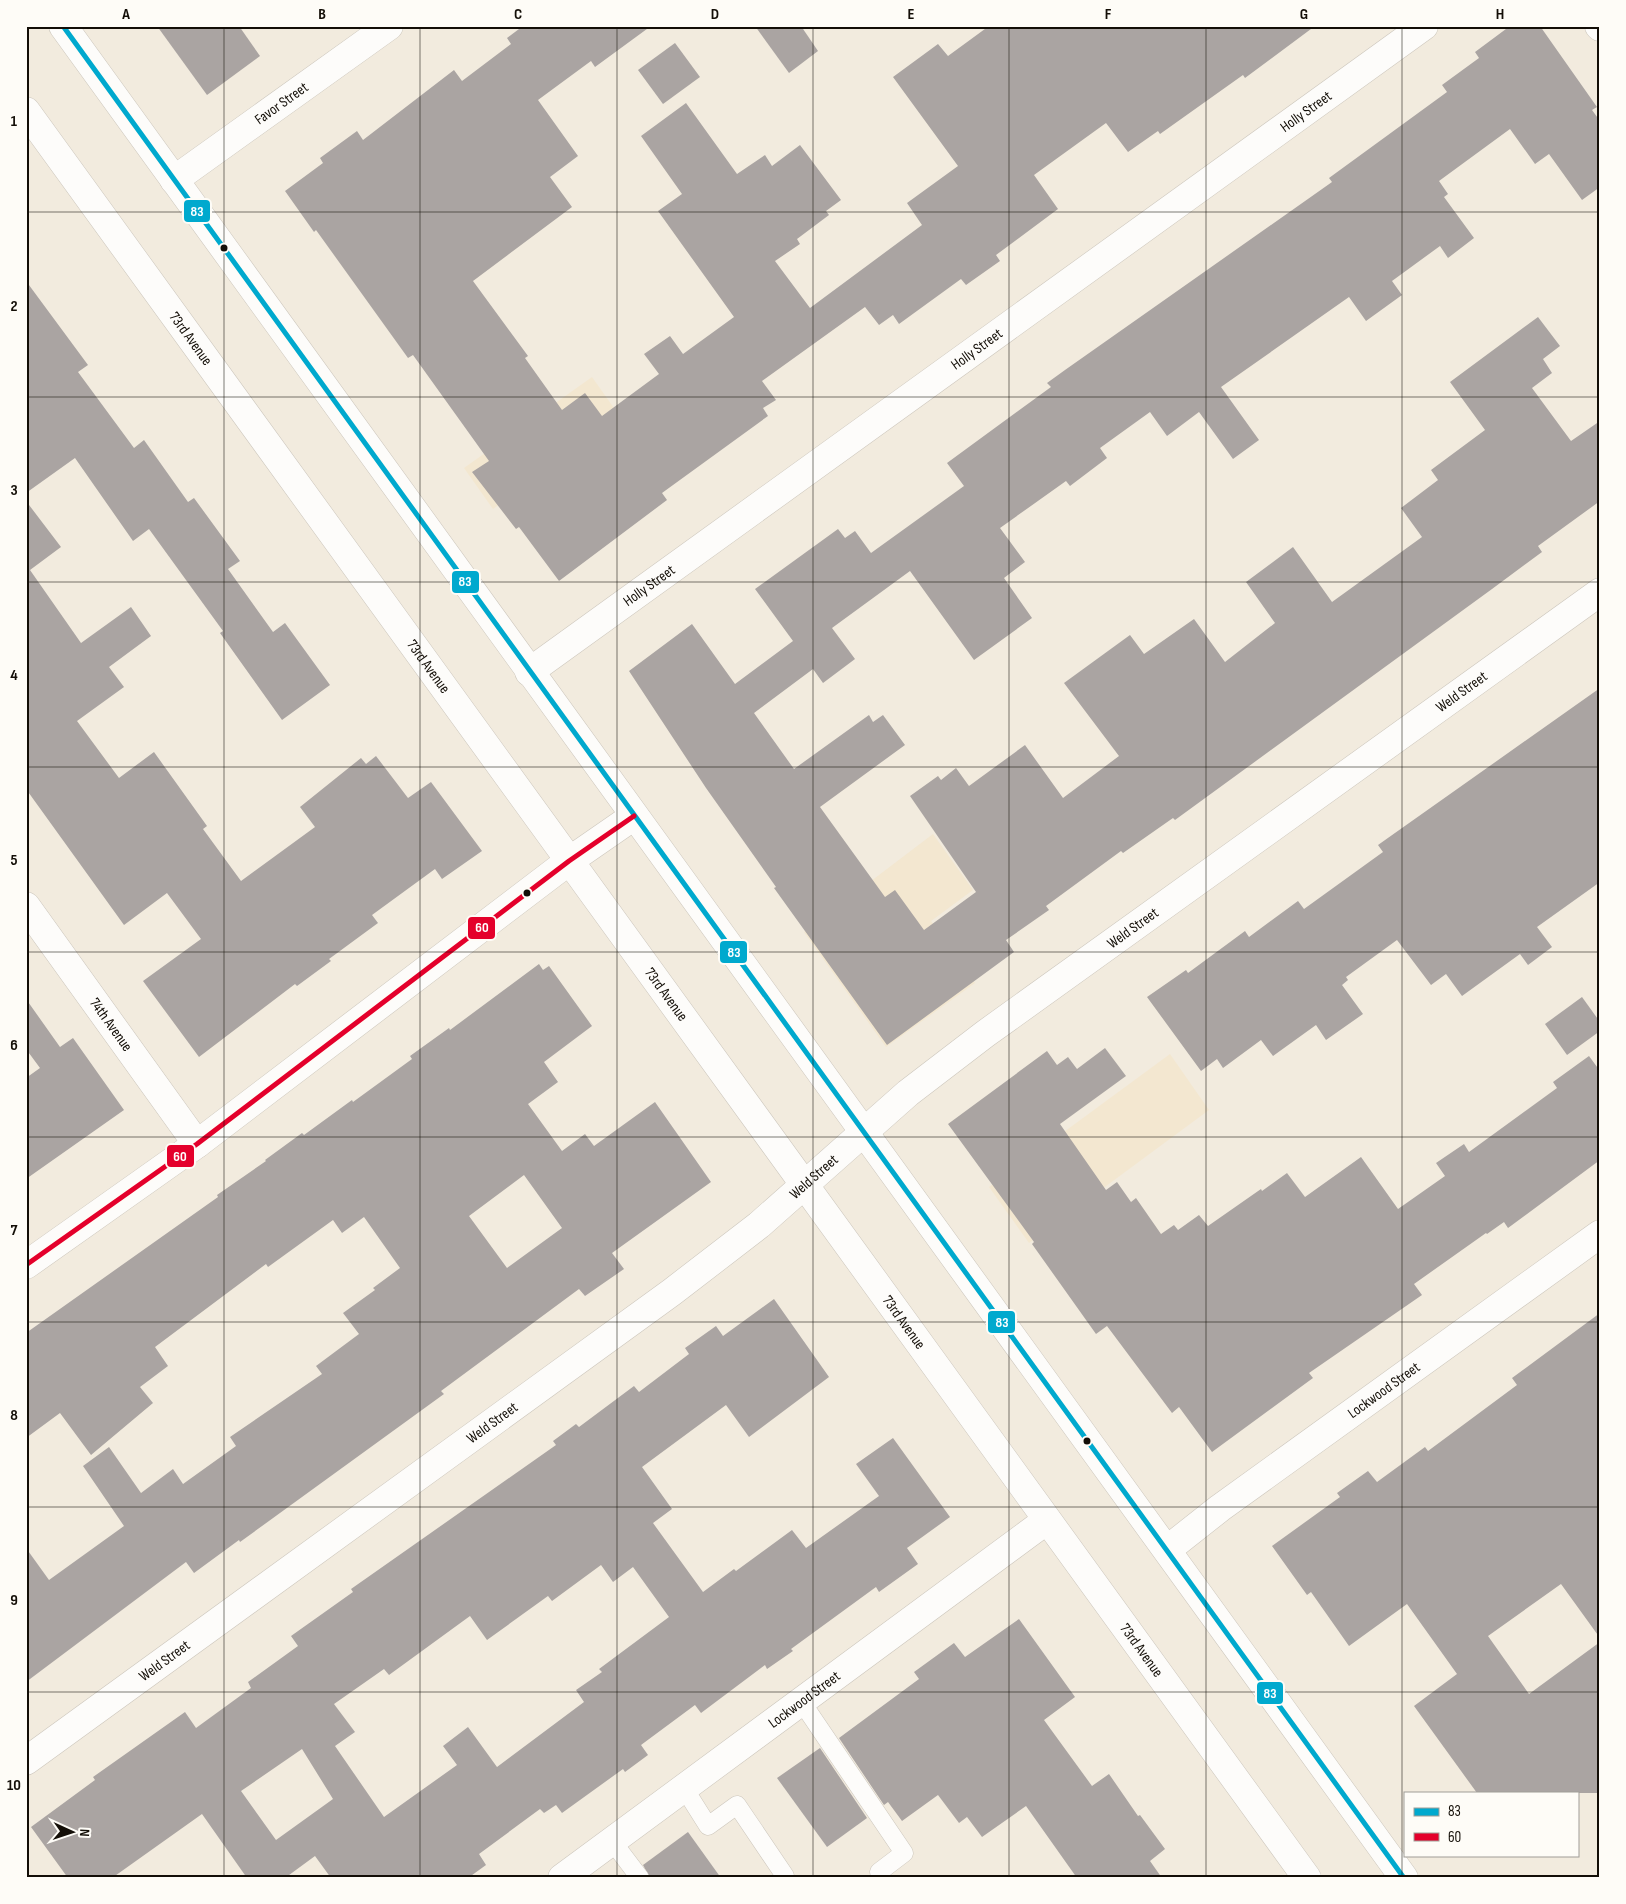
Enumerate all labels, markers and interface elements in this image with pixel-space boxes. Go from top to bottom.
text: A [121,5,130,24]
text: B [318,5,326,24]
text: C [514,5,522,24]
text: D [711,5,719,24]
text: E [908,5,915,24]
text: F [1105,5,1112,24]
text: G [1300,5,1308,24]
text: H [1496,5,1504,24]
street label: Favor Street [251,78,312,129]
street label: Holly Street [1276,86,1336,137]
text: 1 [11,112,18,131]
line badge: 83 [183,199,211,223]
text: 83 [191,203,203,220]
unlabelled marker [219,243,229,253]
text: 2 [10,297,18,316]
street label: 73rd Avenue [165,308,216,369]
street label: Holly Street [947,324,1007,374]
text: 3 [10,481,18,500]
street label: Holly Street [620,560,679,611]
line badge: 83 [451,570,480,594]
text: 83 [459,573,471,590]
street label: 73rd Avenue [402,636,454,697]
text: 4 [10,666,18,685]
street label: Weld Street [1432,667,1492,717]
text: 5 [10,851,18,870]
unlabelled marker [522,888,532,898]
street label: Weld Street [1104,903,1163,953]
line badge: 60 [467,916,496,940]
text: 60 [475,919,489,936]
line badge: 83 [719,940,748,964]
text: 83 [728,944,740,961]
street label: 73rd Avenue [640,964,692,1025]
street label: 74th Avenue [85,994,136,1055]
text: 6 [10,1036,18,1055]
line badge: 60 [166,1144,195,1168]
text: 60 [173,1148,187,1165]
street label: Weld Street [786,1150,842,1204]
text: 7 [11,1221,18,1240]
street label: 73rd Avenue [878,1292,929,1353]
line badge: 83 [987,1310,1016,1334]
text: 83 [996,1314,1008,1331]
street label: Lockwood Street [1344,1358,1424,1423]
street label: Weld Street [463,1398,522,1448]
text: 8 [10,1406,18,1425]
unlabelled marker [1082,1436,1092,1446]
text: 9 [10,1591,18,1610]
street label: 73rd Avenue [1116,1620,1167,1681]
street label: Weld Street [135,1636,194,1686]
street label: Lockwood Street [765,1667,844,1732]
line badge: 83 [1256,1681,1284,1705]
text: 83 [1264,1685,1276,1702]
text: 10 [7,1776,21,1795]
legend [1404,1792,1578,1856]
text: 83 [1448,1802,1461,1821]
north arrow [48,1806,98,1856]
text: N [76,1828,93,1837]
text: 60 [1448,1828,1461,1847]

